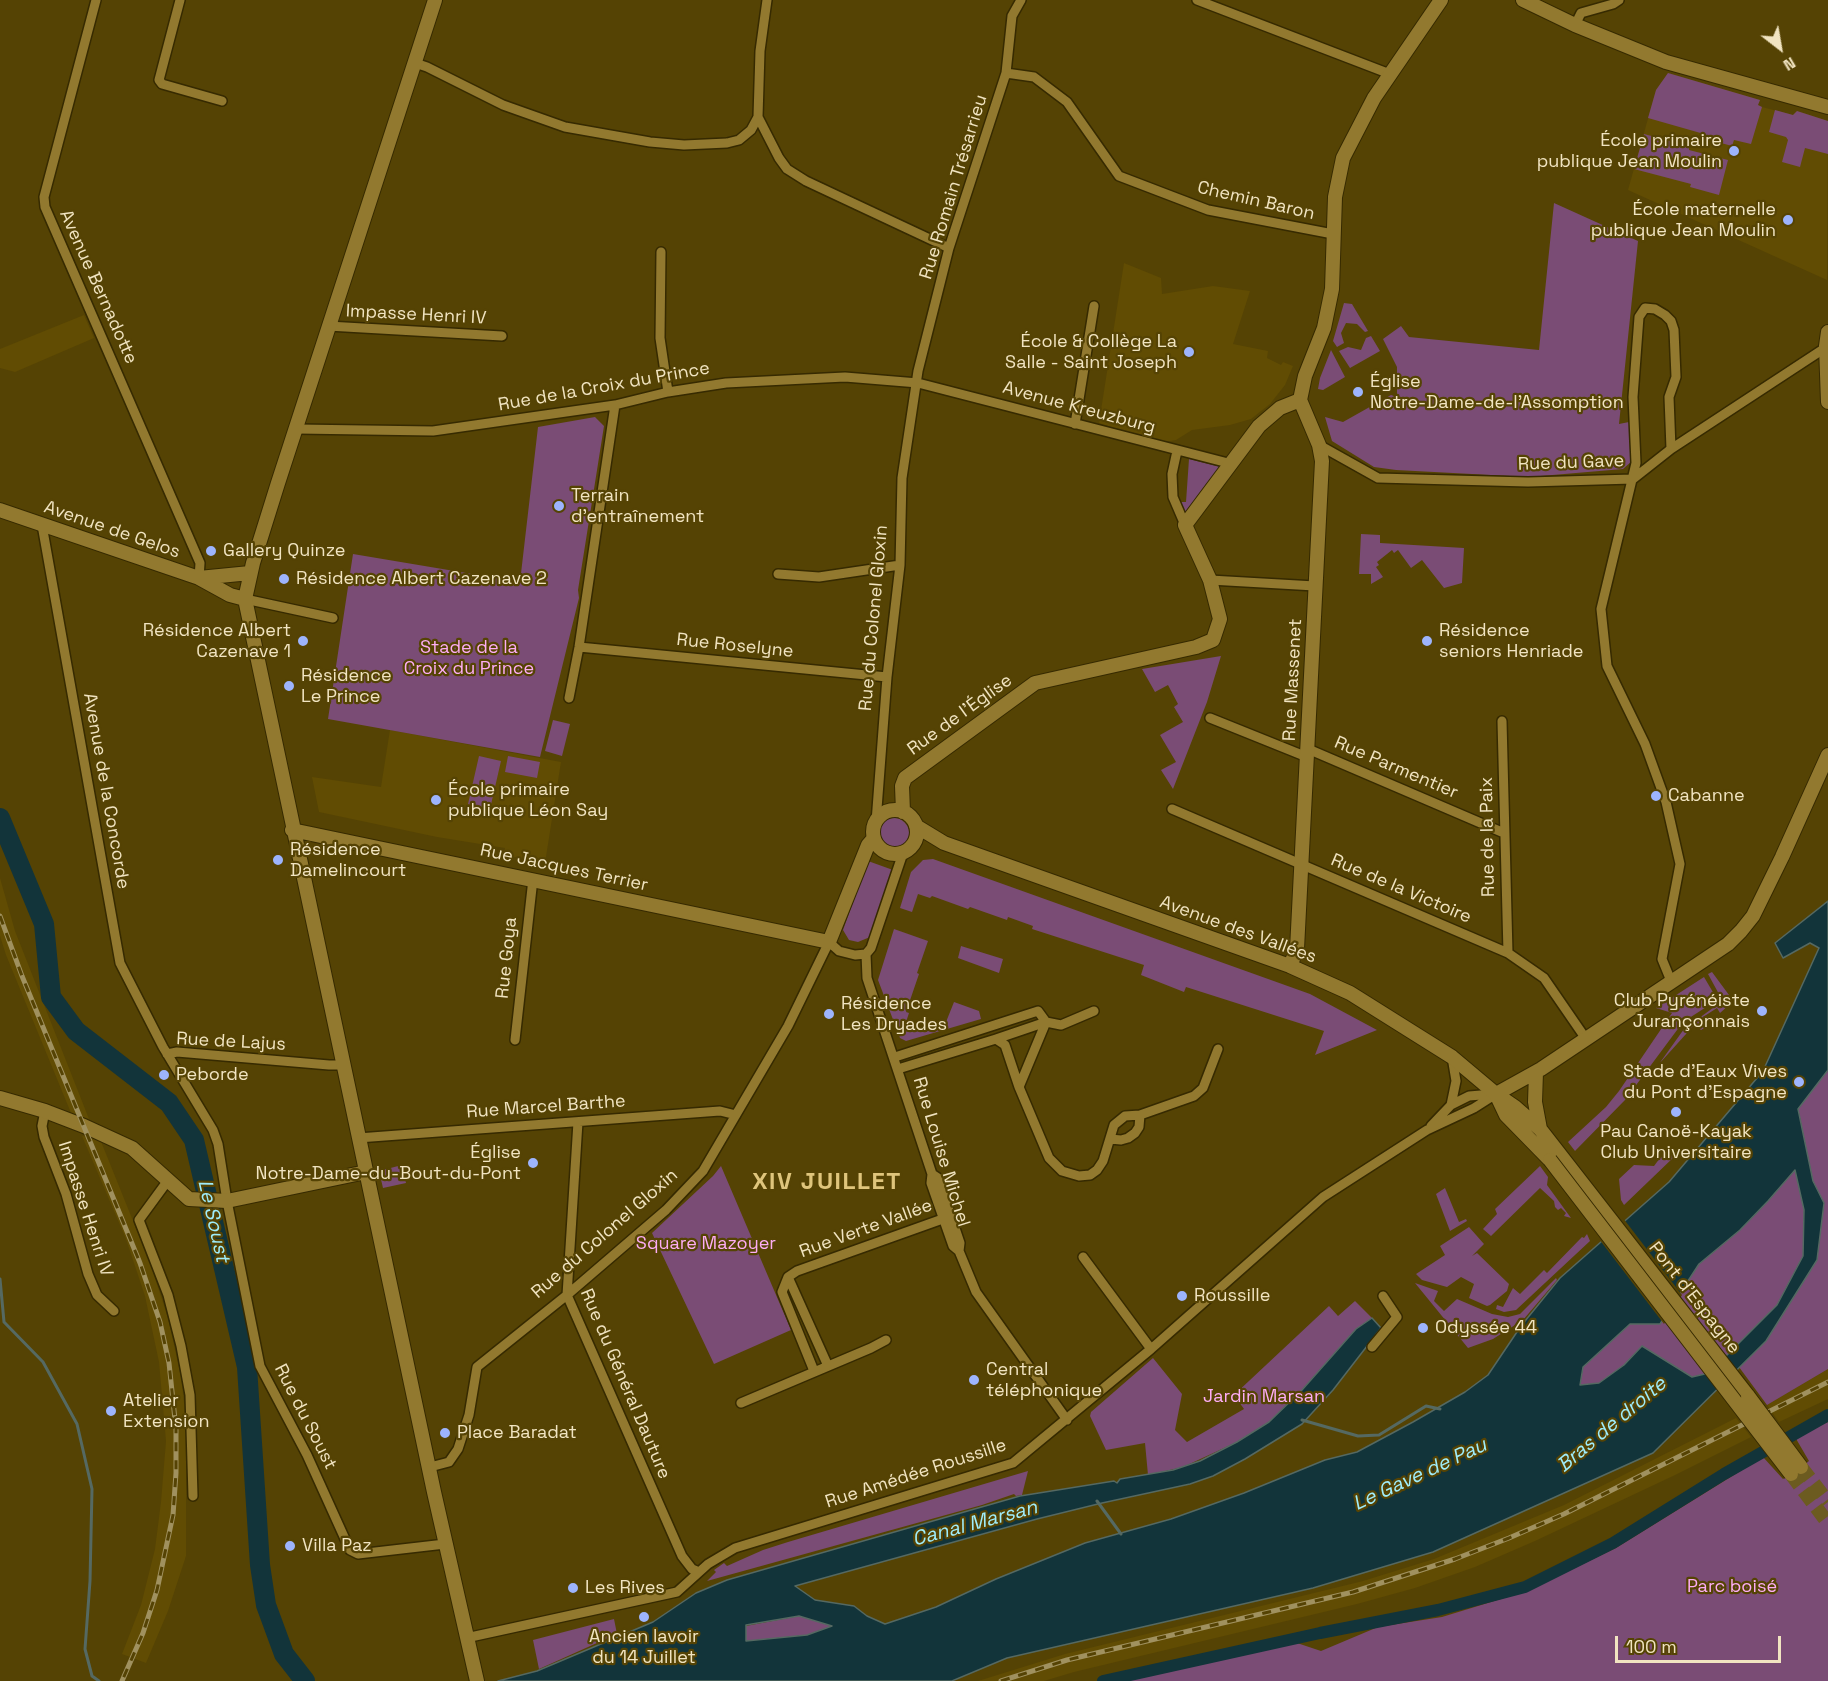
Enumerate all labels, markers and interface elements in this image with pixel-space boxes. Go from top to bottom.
north arrow [1750,18,1810,78]
text: N [1780,52,1800,76]
street label: Rue Romain Trésarrieu [916,92,992,282]
place label: École primaire publique Jean Moulin [1537,130,1722,172]
marker: École primaire publique Jean Moulin [1727,144,1741,158]
street label: Chemin Baron [1195,177,1317,225]
place label: École maternelle publique Jean Moulin [1591,199,1776,242]
street label: Avenue Bernadotte [54,207,142,367]
marker: École maternelle publique Jean Moulin [1781,213,1795,227]
street label: Impasse Henri IV [345,301,487,329]
place label: École & Collège La Salle - Saint Joseph [1005,331,1177,374]
marker: École & Collège La Salle - Saint Joseph [1182,345,1196,359]
street label: Rue de la Croix du Prince [497,358,711,416]
place label: Église Notre-Dame-de-l'Assomption [1370,371,1624,413]
street label: Avenue Kreuzburg [1000,377,1158,439]
marker: Église Notre-Dame-de-l'Assomption [1351,385,1365,399]
street label: Rue du Gave [1517,450,1625,476]
place label: Terrain d'entraînement [571,485,704,528]
street label: Avenue de Gelos [41,497,183,563]
marker: Terrain d'entraînement [552,499,566,513]
street label: Rue du Colonel Gloxin [855,524,893,712]
place label: Gallery Quinze [223,540,345,562]
marker: Gallery Quinze [204,544,218,558]
place label: Résidence Albert Cazenave 2 [296,568,547,590]
marker: Résidence Albert Cazenave 2 [277,572,291,586]
street label: Rue Massenet [1279,618,1307,742]
place label: Résidence Albert Cazenave 1 [143,620,291,662]
place label: Résidence seniors Henriade [1439,620,1583,662]
street label: Rue Roselyne [675,629,795,663]
marker: Résidence Albert Cazenave 1 [296,634,310,648]
marker: Résidence seniors Henriade [1420,634,1434,648]
park label: Stade de la Croix du Prince [404,637,534,680]
place label: Résidence Le Prince [301,665,392,708]
street label: Rue de l'Église [903,670,1017,760]
marker: Résidence Le Prince [282,679,296,693]
street label: Avenue de la Concorde [78,691,134,891]
street label: Rue Parmentier [1331,732,1461,804]
street label: Rue de la Paix [1476,777,1500,897]
place label: École primaire publique Léon Say [448,779,608,822]
place label: Cabanne [1668,785,1745,807]
marker: Cabanne [1649,789,1663,803]
marker: École primaire publique Léon Say [429,793,443,807]
place label: Résidence Damelincourt [290,839,406,882]
street label: Rue Jacques Terrier [478,840,650,896]
street label: Rue de la Victoire [1328,850,1474,928]
marker: Résidence Damelincourt [271,853,285,867]
street label: Avenue des Vallées [1157,892,1319,968]
street label: Rue Goya [492,916,522,1000]
place label: Club Pyrénéiste Jurançonnais [1614,990,1750,1032]
place label: Résidence Les Dryades [841,993,947,1036]
marker: Club Pyrénéiste Jurançonnais [1755,1004,1769,1018]
marker: Résidence Les Dryades [822,1007,836,1021]
street label: Rue de Lajus [176,1028,286,1056]
place label: Stade d'Eaux Vives du Pont d'Espagne [1623,1061,1787,1104]
place label: Peborde [176,1064,249,1086]
marker: Peborde [157,1068,171,1082]
street label: Rue Louise Michel [908,1074,974,1230]
marker: Stade d'Eaux Vives du Pont d'Espagne [1792,1075,1806,1089]
street label: Rue Marcel Barthe [466,1091,626,1123]
marker: Pau Canoë-Kayak Club Universitaire [1669,1105,1683,1119]
place label: Pau Canoë-Kayak Club Universitaire [1600,1121,1752,1164]
street label: Impasse Henri IV [53,1139,117,1279]
place label: Église Notre-Dame-du-Bout-du-Pont [256,1142,521,1184]
marker: Église Notre-Dame-du-Bout-du-Pont [526,1156,540,1170]
street label: Rue du Colonel Gloxin [527,1165,683,1303]
district label: XIV JUILLET [752,1168,902,1196]
water label: Le Soust [192,1177,234,1265]
street label: Rue Verte Vallée [797,1195,935,1263]
park label: Square Mazoyer [636,1233,776,1255]
street label: Pont d'Espagne [1644,1238,1744,1358]
place label: Roussille [1194,1285,1270,1307]
street label: Rue du Général Dauture [575,1286,675,1482]
marker: Roussille [1175,1289,1189,1303]
place label: Odyssée 44 [1435,1317,1537,1339]
marker: Odyssée 44 [1416,1321,1430,1335]
place label: Central téléphonique [986,1359,1102,1402]
street label: Rue du Soust [269,1361,341,1473]
water label: Bras de droite [1552,1372,1672,1478]
marker: Central téléphonique [967,1373,981,1387]
park label: Jardin Marsan [1203,1386,1325,1408]
place label: Atelier Extension [123,1390,210,1432]
marker: Atelier Extension [104,1404,118,1418]
place label: Place Baradat [457,1422,577,1444]
marker: Place Baradat [438,1426,452,1440]
water label: Le Gave de Pau [1349,1434,1491,1516]
street label: Rue Amédée Roussille [823,1435,1009,1513]
water label: Canal Marsan [910,1496,1040,1552]
place label: Villa Paz [302,1535,372,1557]
marker: Villa Paz [283,1539,297,1553]
park label: Parc boisé [1687,1576,1777,1598]
place label: Les Rives [585,1577,665,1599]
marker: Les Rives [566,1581,580,1595]
marker: Ancien lavoir du 14 Juillet [637,1610,651,1624]
scale bar [1618,1624,1784,1662]
place label: Ancien lavoir du 14 Juillet [589,1626,699,1668]
text: 100 m [1626,1635,1677,1658]

